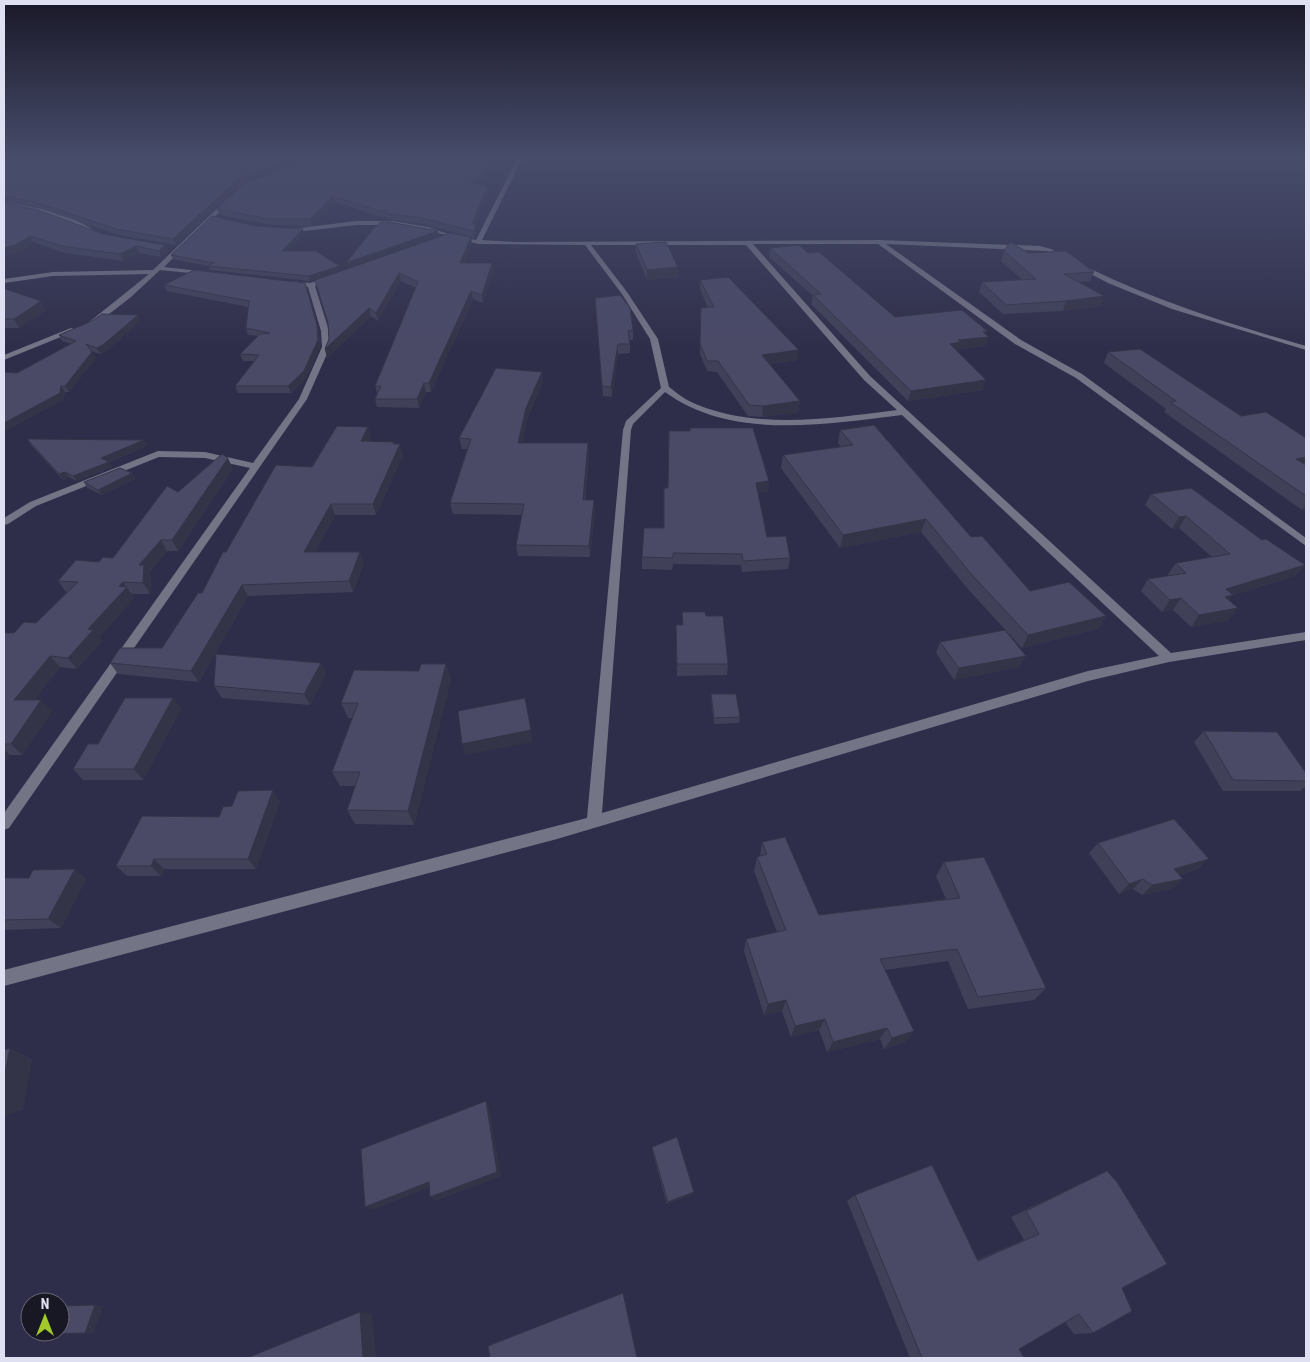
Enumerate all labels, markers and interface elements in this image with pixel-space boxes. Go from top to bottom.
north arrow [20,1292,70,1342]
text: N [41,1296,49,1312]

